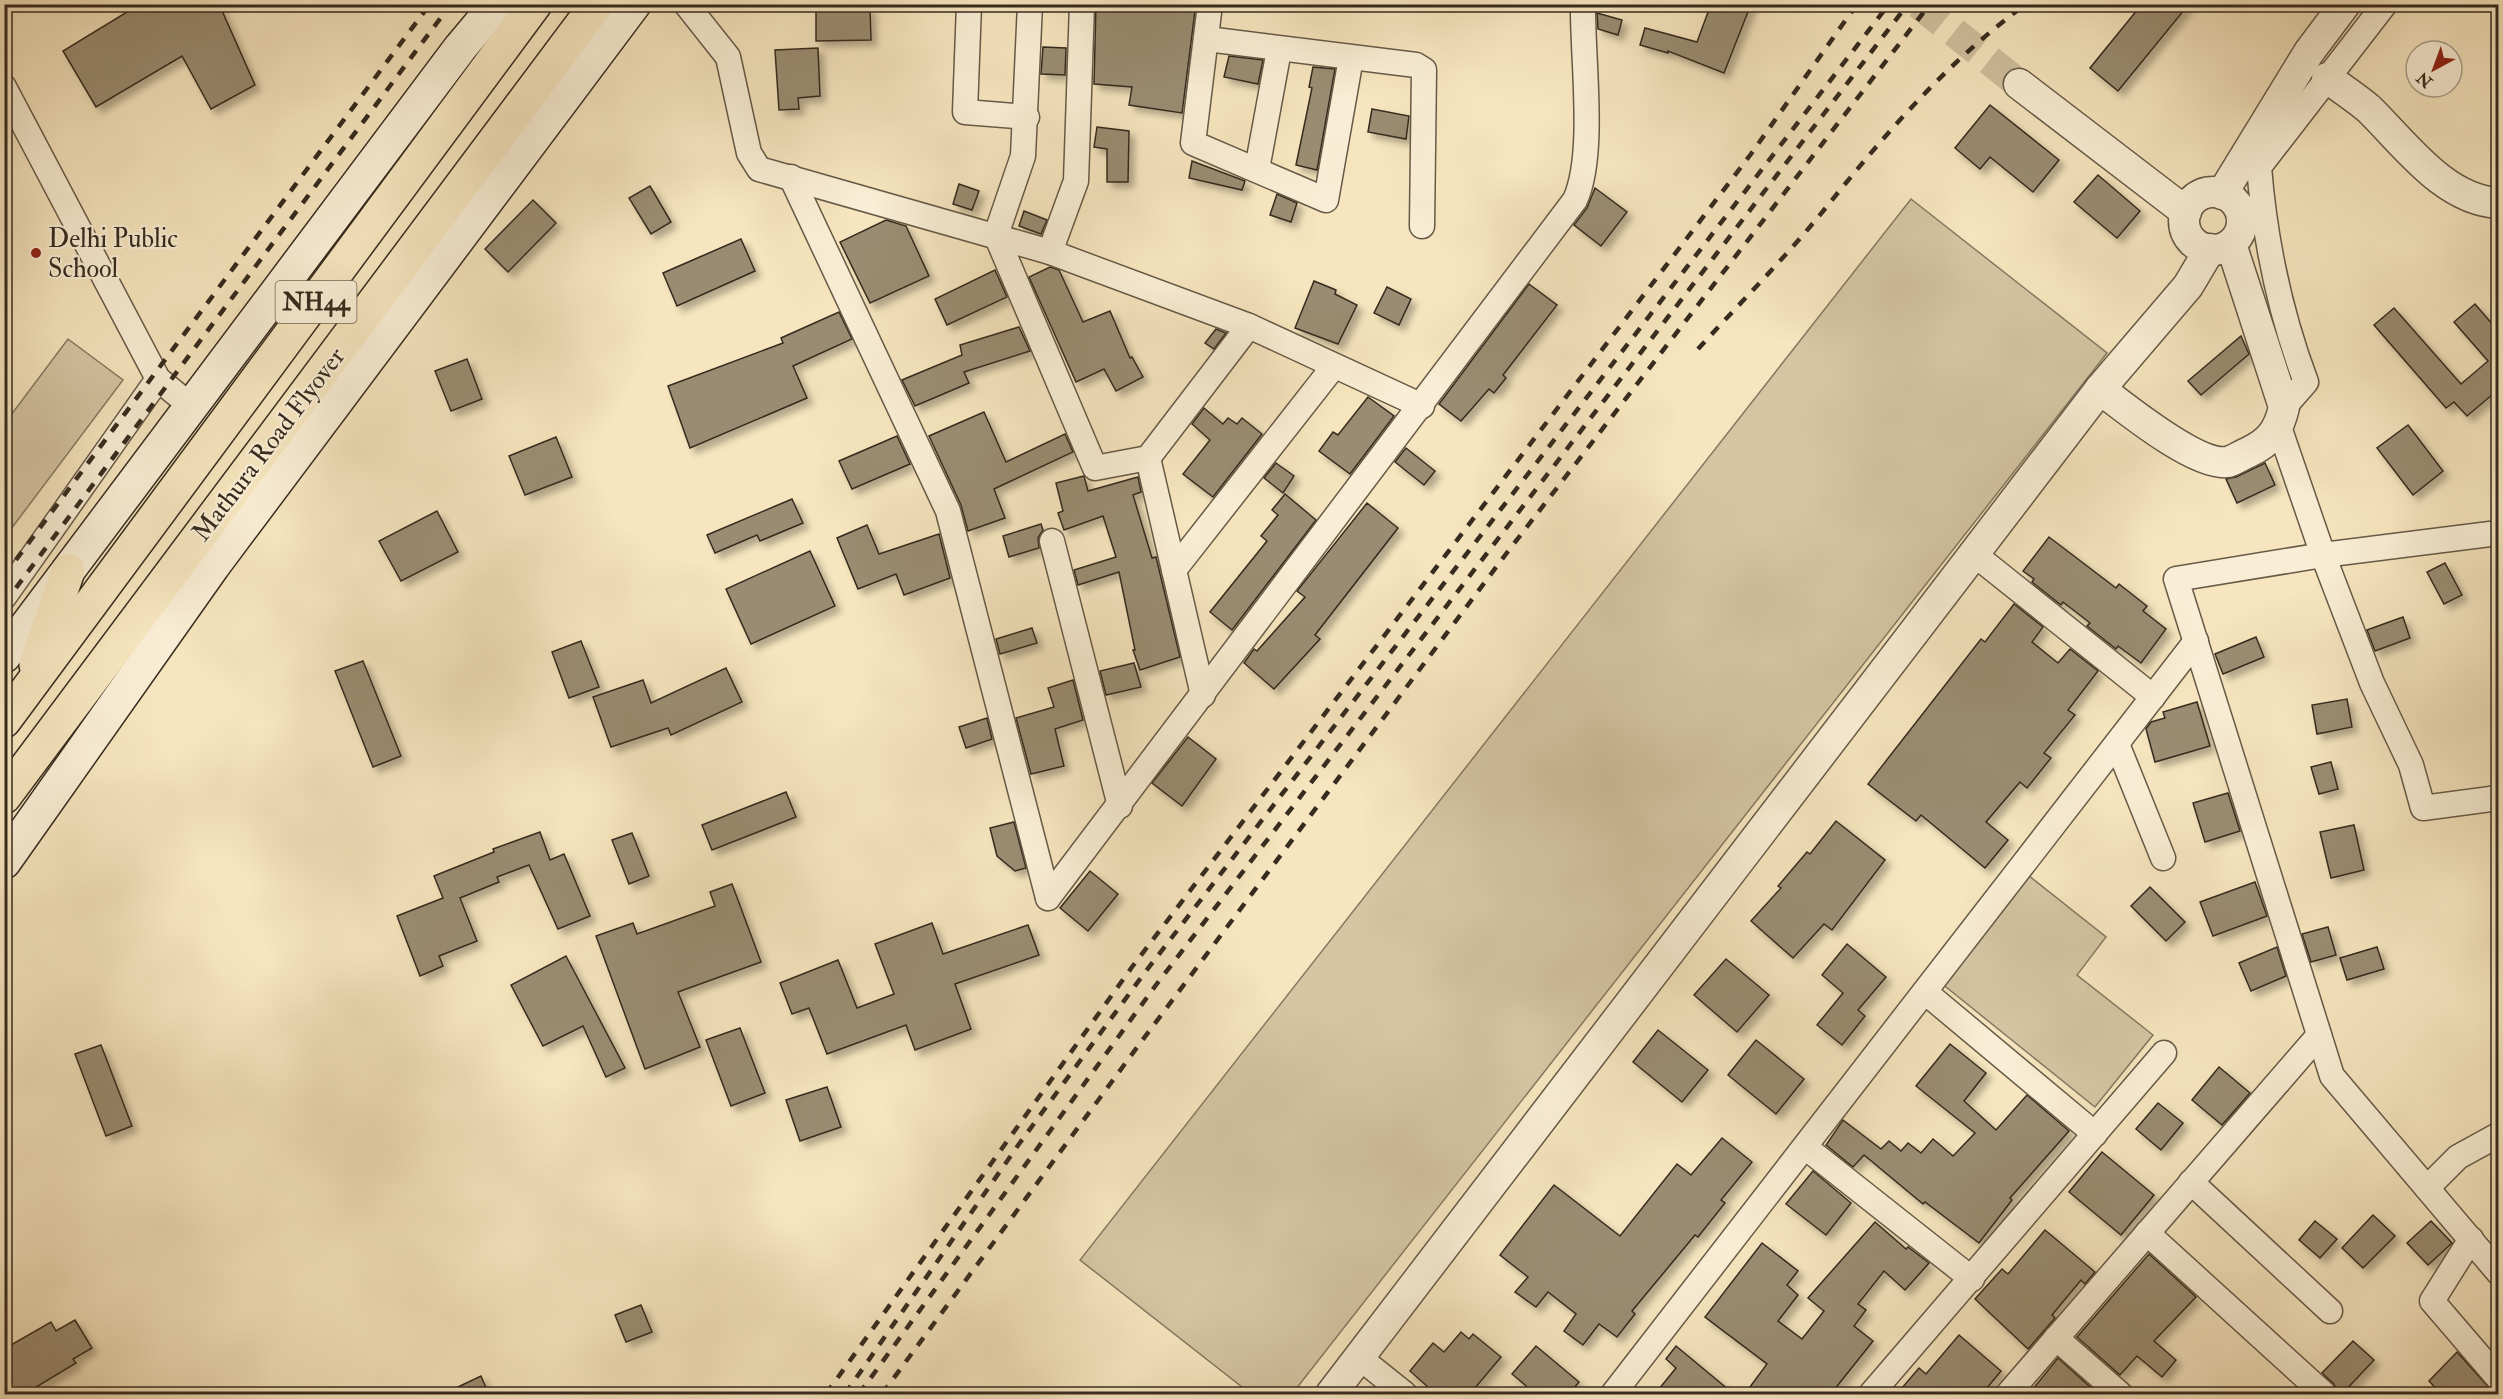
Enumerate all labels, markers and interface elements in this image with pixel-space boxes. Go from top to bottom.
north arrow [2404,39,2464,99]
text: N [2412,67,2438,92]
place label: Delhi Public School [48,223,178,285]
marker: Delhi Public School [29,246,43,260]
road number: NH44 [276,281,356,323]
street label: Mathura Road Flyover [185,341,352,548]

